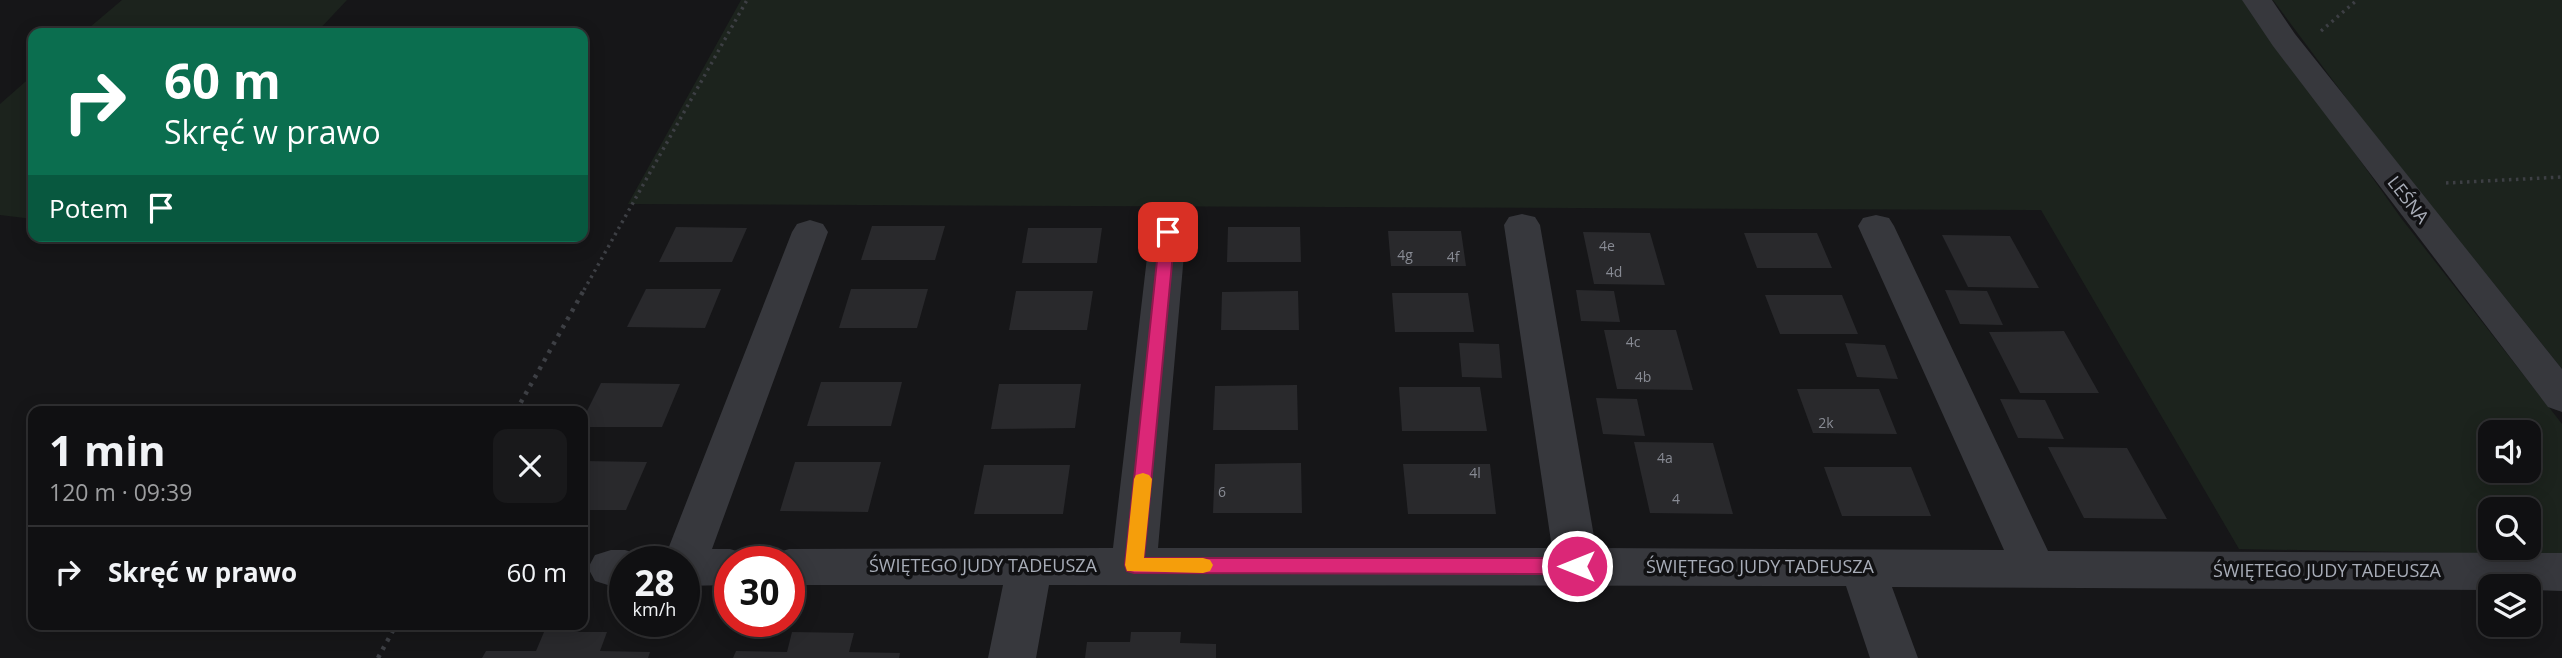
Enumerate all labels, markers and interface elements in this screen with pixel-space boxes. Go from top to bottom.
text: 60 m [164,47,281,113]
icon: right [49,56,140,147]
text: Skręć w prawo [164,110,381,153]
street label: LEŚNA [2383,171,2435,229]
icon: arrive [142,189,180,227]
text: Potem [49,190,128,226]
pin [1138,202,1198,262]
icon: arrive [1149,213,1187,251]
house number: 4e [1599,236,1615,255]
house number: 4g [1397,245,1413,264]
house number: 4f [1447,247,1461,266]
house number: 4d [1606,262,1622,281]
house number: 4c [1626,332,1641,351]
house number: 4b [1635,367,1651,386]
house number: 2k [1818,413,1834,432]
map controls [2478,420,2541,637]
button: sound [2478,420,2541,483]
text: 1 min [49,421,166,478]
button: close [493,429,567,503]
house number: 4a [1657,448,1673,467]
house number: 4l [1469,463,1481,482]
text: 120 m · 09:39 [49,476,192,508]
house number: 6 [1218,482,1226,501]
house number: 4 [1672,489,1680,508]
button: search [2478,497,2541,560]
position arrow [1540,529,1614,603]
speed limit sign: 30 [714,546,805,637]
icon: right [49,553,87,591]
street label: ŚWIĘTEGO JUDY TADEUSZA [869,553,1098,577]
text: Skręć w prawo [108,554,297,590]
text: 60 m [506,554,567,590]
street label: ŚWIĘTEGO JUDY TADEUSZA [1646,554,1875,578]
street label: ŚWIĘTEGO JUDY TADEUSZA [2213,558,2442,582]
text: 28 [634,559,675,606]
button: layers [2478,574,2541,637]
text: km/h [633,597,676,621]

